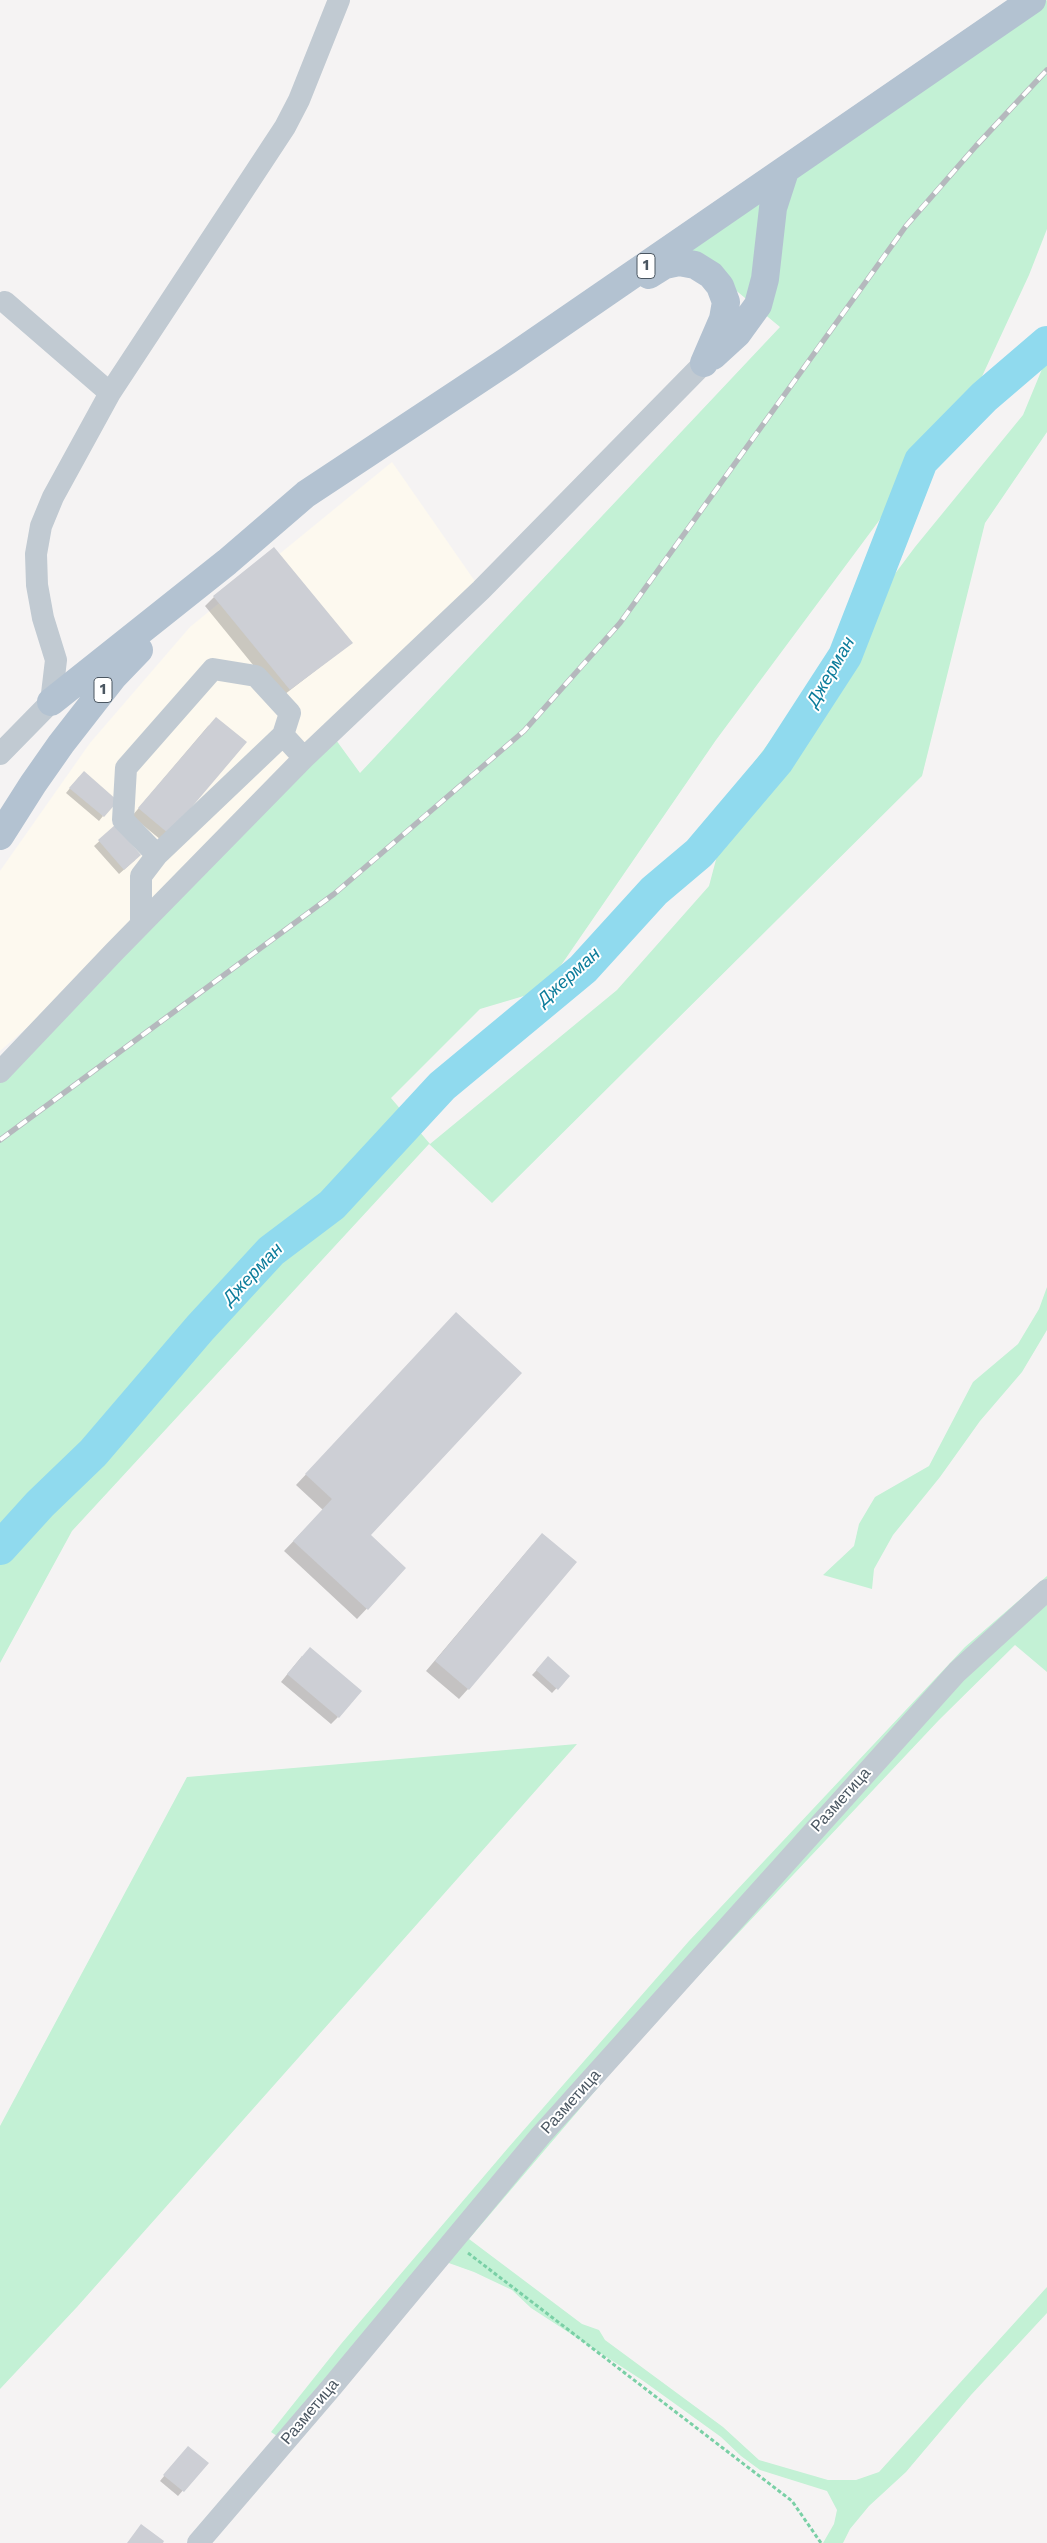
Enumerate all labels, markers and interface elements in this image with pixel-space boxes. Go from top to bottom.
road number: 1 [637,254,655,278]
water label: Джерман [802,633,860,711]
road number: 1 [94,678,112,702]
water label: Джерман [533,943,605,1011]
water label: Джерман [218,1239,288,1309]
street label: Разметица [807,1764,875,1836]
street label: Разметица [537,2066,605,2138]
street label: Разметица [277,2375,343,2449]

